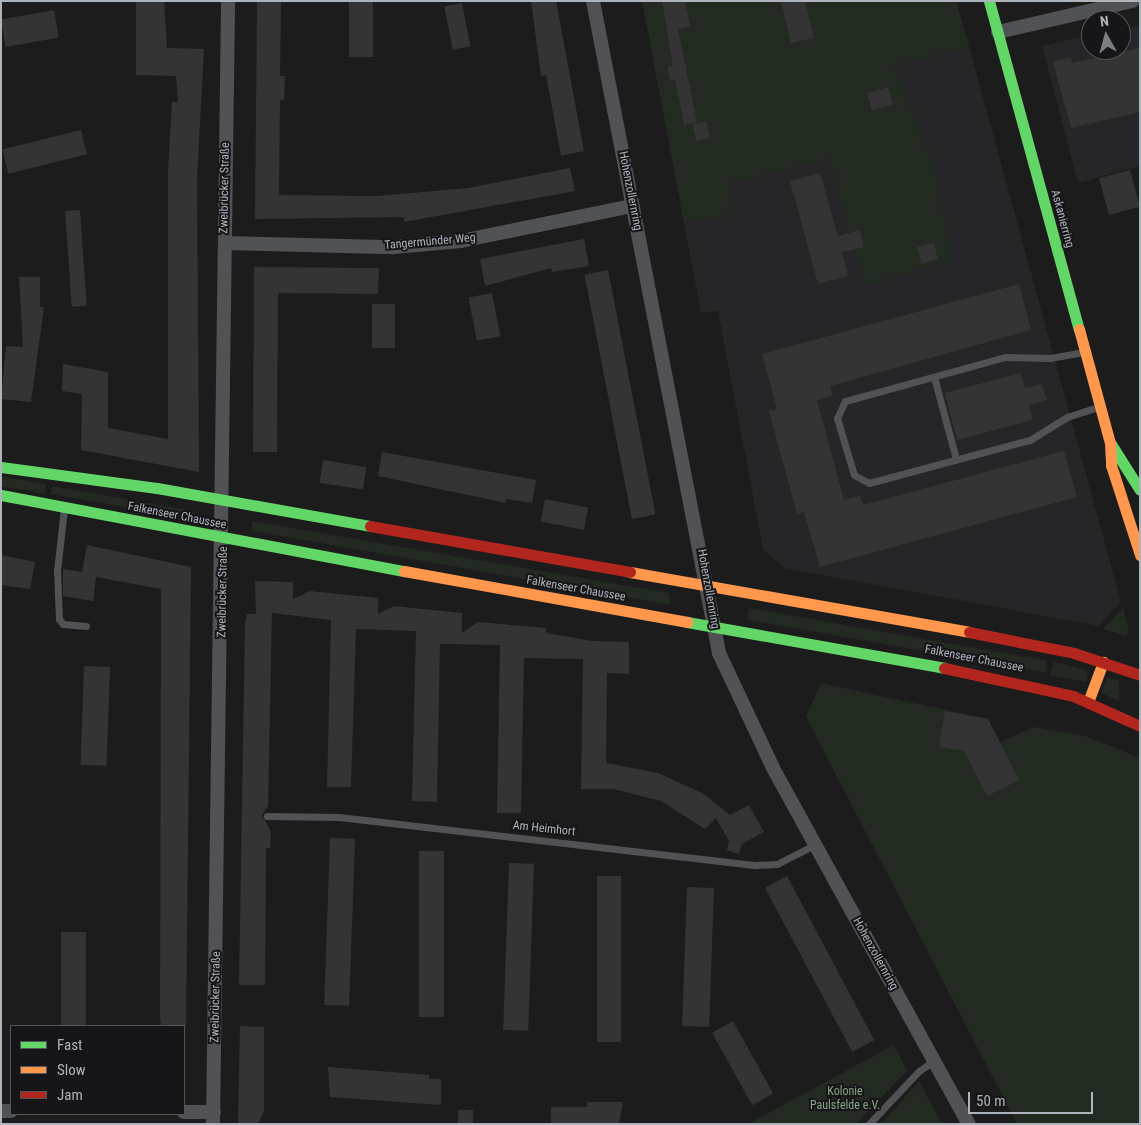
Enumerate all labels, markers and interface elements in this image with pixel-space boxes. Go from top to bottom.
north arrow [1081,10,1131,60]
text: N [1099,13,1110,30]
street label: Zweibrücker Straße [217,142,233,234]
street label: Hohenzollernring [615,150,645,232]
street label: Askanierring [1047,188,1077,250]
street label: Tangermünder Weg [384,231,476,253]
street label: Falkenseer Chaussee [126,499,228,533]
street label: Zweibrücker Straße [215,546,231,638]
street label: Hohenzollernring [694,548,722,630]
street label: Falkenseer Chaussee [525,573,627,605]
street label: Falkenseer Chaussee [923,642,1025,676]
street label: Am Heimhort [512,819,576,839]
street label: Hohenzollernring [849,915,901,993]
street label: Zweibrücker Straße [208,951,224,1043]
legend [10,1025,185,1115]
text: Fast [57,1036,82,1054]
text: Slow [57,1061,86,1079]
scale bar [971,1082,1096,1114]
park label: Kolonie Paulsfelde e.V. [810,1085,880,1113]
text: Jam [57,1086,83,1104]
text: 50 m [976,1092,1006,1110]

